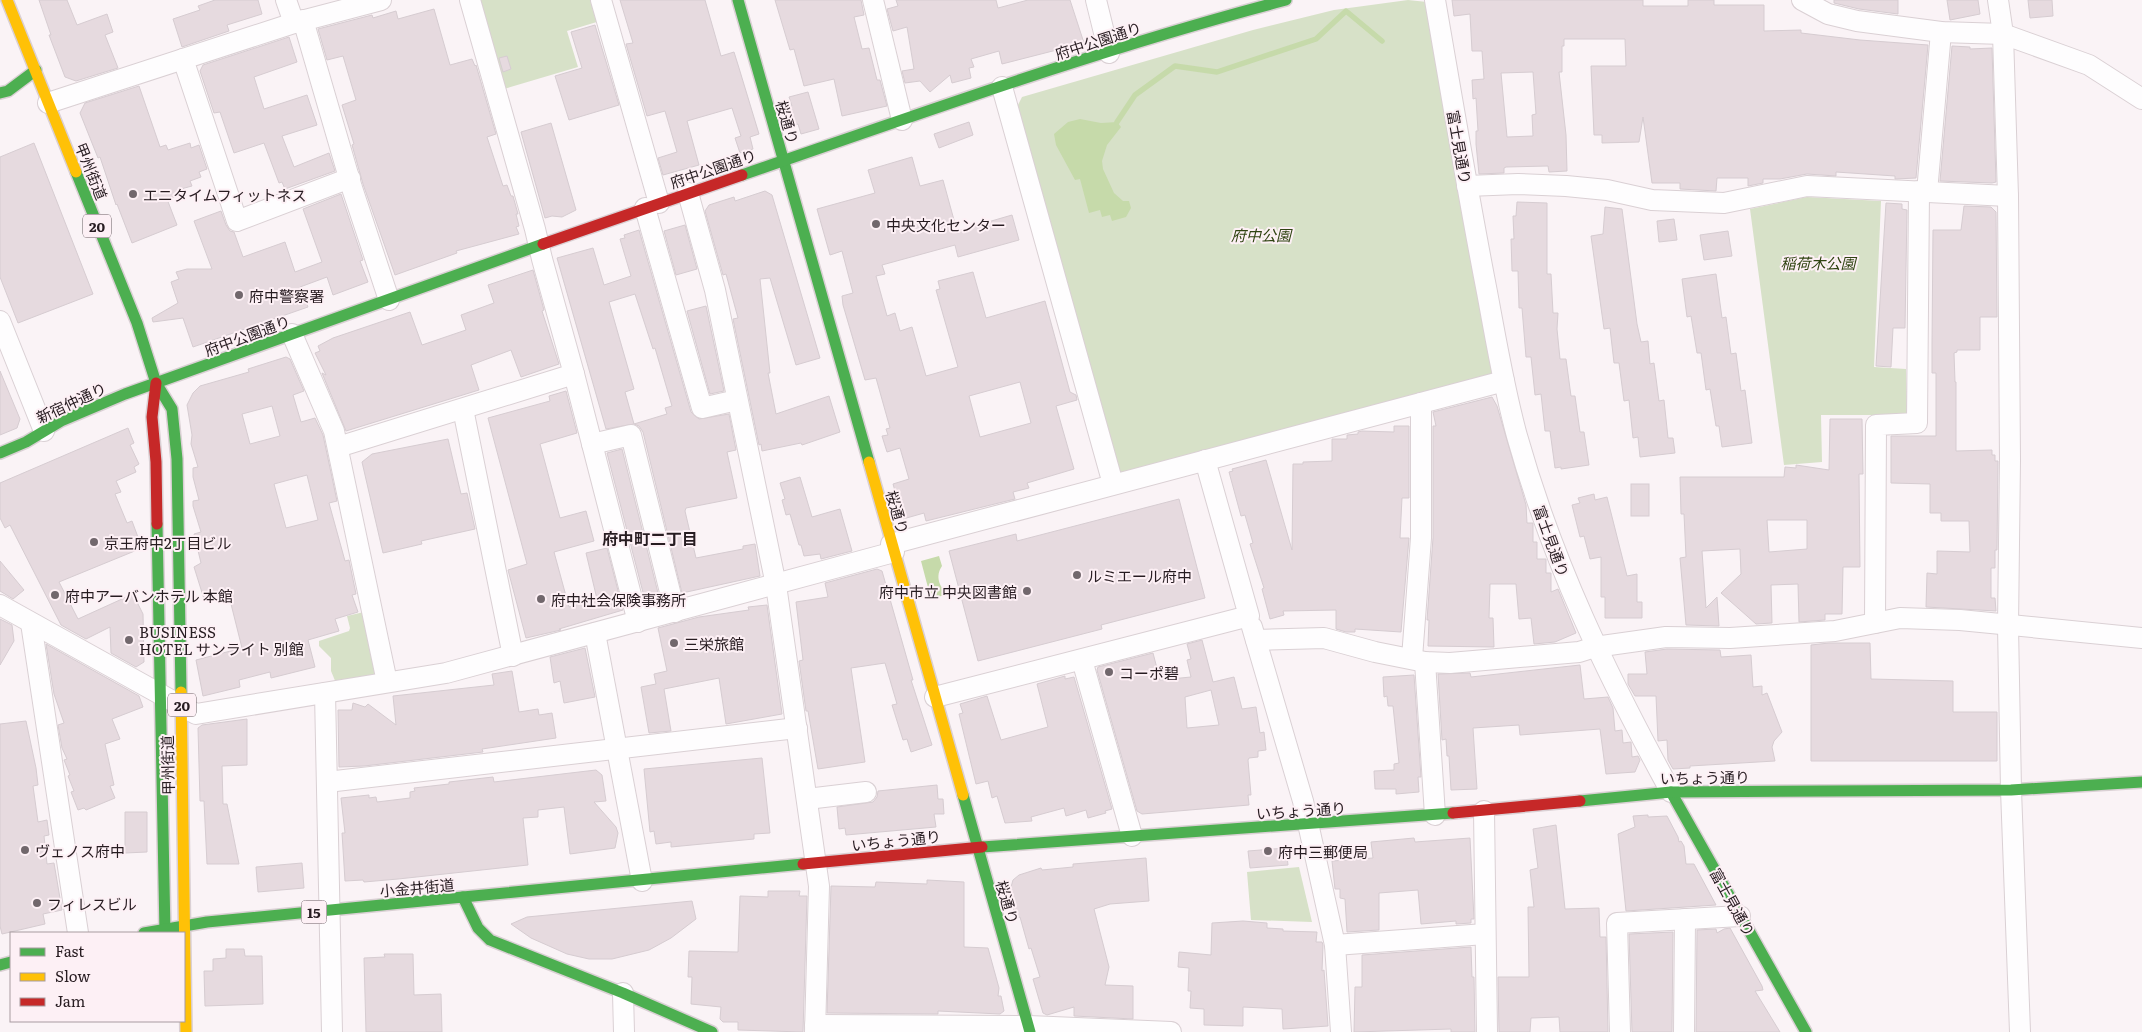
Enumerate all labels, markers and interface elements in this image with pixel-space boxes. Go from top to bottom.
street label: 府中公園通り [1052,15,1144,65]
street label: 桜通り [771,97,805,147]
street label: 富士見通り [1442,108,1478,186]
street label: 甲州街道 [70,139,114,203]
street label: 府中公園通り [667,142,759,194]
place label: エニタイムフィットネス [143,183,307,206]
marker: エニタイムフィットネス [127,188,139,200]
place label: 中央文化センター [886,213,1006,236]
road number: 20 [83,215,111,238]
marker: 中央文化センター [870,218,882,230]
park label: 府中公園 [1231,223,1293,246]
park label: 稲荷木公園 [1780,251,1857,274]
place label: 府中警察署 [249,284,324,307]
marker: 府中警察署 [233,289,245,301]
street label: 府中公園通り [201,309,293,361]
street label: 新宿仲通り [32,376,110,428]
street label: 桜通り [881,487,915,537]
street label: 富士見通り [1528,502,1576,580]
district label: 府中町二丁目 [602,526,698,550]
place label: 京王府中2丁目ビル [104,531,232,554]
marker: 京王府中2丁目ビル [88,536,100,548]
place label: ルミエール府中 [1087,564,1192,587]
marker: ルミエール府中 [1071,569,1083,581]
place label: 府中市立 中央図書館 [879,580,1017,603]
place label: 府中アーバンホテル 本館 [65,584,233,607]
marker: 府中市立 中央図書館 [1021,585,1033,597]
place label: 府中社会保険事務所 [551,588,686,611]
marker: 府中アーバンホテル 本館 [49,589,61,601]
marker: 府中社会保険事務所 [535,593,547,605]
place label: BUSINESS HOTEL サンライト 別館 [139,620,304,660]
place label: 三栄旅館 [684,632,744,655]
marker: BUSINESS HOTEL サンライト 別館 [123,634,135,646]
marker: 三栄旅館 [668,637,680,649]
place label: コーポ碧 [1119,661,1179,684]
marker: コーポ碧 [1103,666,1115,678]
road number: 20 [168,694,196,716]
street label: 甲州街道 [155,735,179,795]
street label: いちょう通り [1660,765,1750,789]
street label: いちょう通り [1255,795,1347,825]
street label: いちょう通り [850,824,942,856]
place label: ヴェノス府中 [35,839,125,862]
place label: 府中三郵便局 [1278,840,1368,863]
marker: ヴェノス府中 [19,844,31,856]
marker: 府中三郵便局 [1262,845,1274,857]
street label: 富士見通り [1705,864,1761,940]
street label: 小金井街道 [379,872,455,902]
street label: 桜通り [991,877,1025,927]
place label: フィレスビル [47,892,137,915]
marker: フィレスビル [31,897,43,909]
road number: 15 [302,900,326,924]
legend [10,932,185,1022]
text: Fast [55,939,84,962]
text: Slow [55,964,90,987]
text: Jam [55,989,86,1012]

